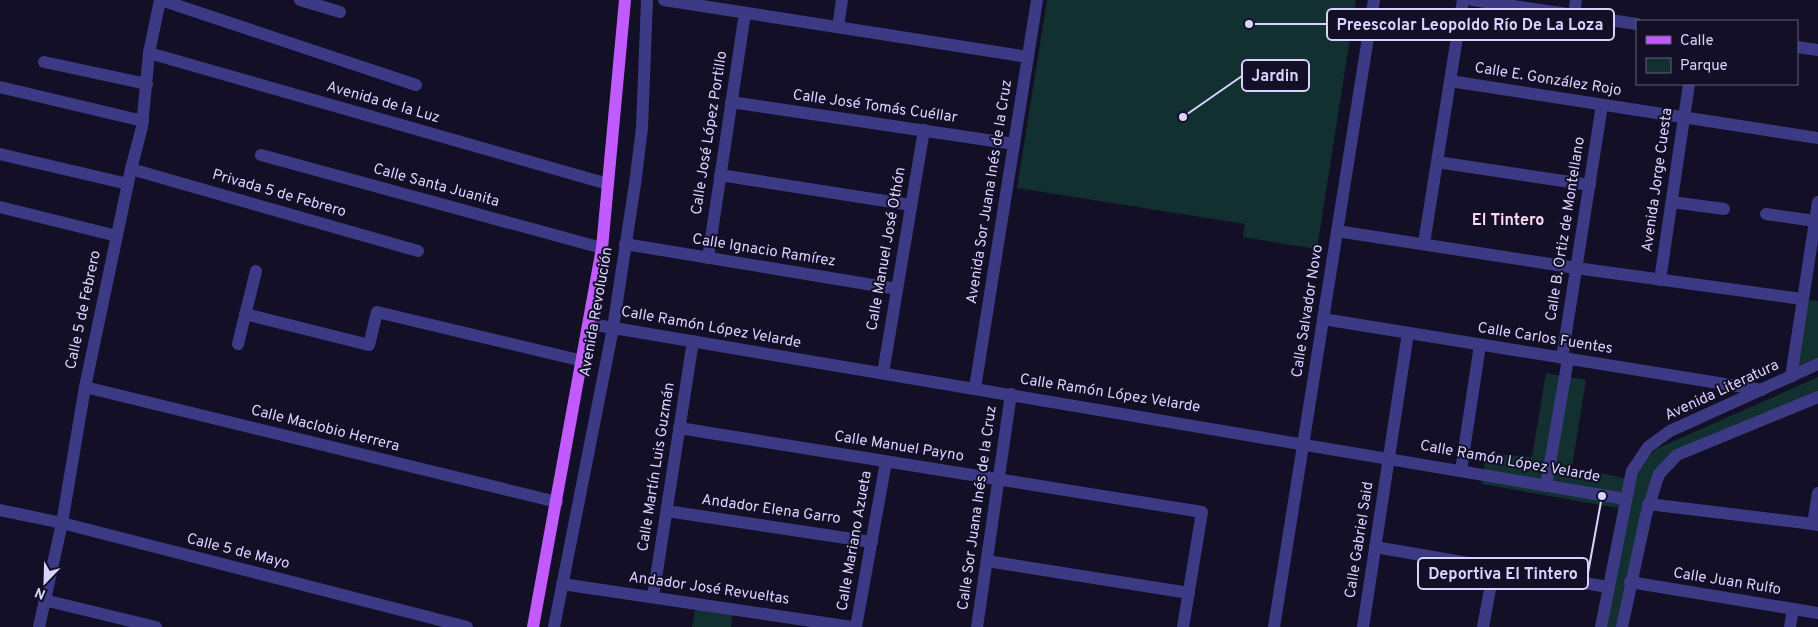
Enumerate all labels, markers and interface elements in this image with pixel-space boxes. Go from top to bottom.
callout: Preescolar Leopoldo Río De La Loza [1327,9,1614,40]
text: Preescolar Leopoldo Río De La Loza [1337,16,1603,36]
legend [1636,20,1798,85]
text: Calle [1680,32,1714,51]
street label: Calle José López Portillo [688,50,732,216]
text: Parque [1680,57,1728,76]
street label: Calle E. González Rojo [1473,59,1623,101]
callout: Jardin [1242,60,1309,91]
text: Jardin [1251,67,1299,87]
street label: Avenida de la Luz [324,78,442,128]
street label: Avenida Sor Juana Inés de la Cruz [963,79,1017,305]
street label: Calle José Tomás Cuéllar [791,86,959,128]
street label: Avenida Jorge Cuesta [1638,107,1678,253]
street label: Calle B. Ortiz de Montellano [1542,136,1590,322]
street label: Calle Santa Juanita [371,160,501,212]
street label: Privada 5 de Febrero [210,166,348,222]
street label: Calle Manuel José Othón [863,166,911,332]
district label: El Tintero [1472,211,1544,231]
street label: Calle Ignacio Ramírez [691,230,837,272]
street label: Calle Salvador Novo [1288,243,1328,379]
street label: Avenida Revolución [576,246,618,378]
street label: Calle 5 de Febrero [62,249,106,371]
street label: Calle Ramón López Velarde [619,303,803,353]
street label: Calle Carlos Fuentes [1476,319,1614,359]
street label: Avenida Literatura [1662,356,1782,426]
street label: Calle Ramón López Velarde [1018,370,1202,418]
street label: Calle Martín Luis Guzmán [634,381,680,553]
street label: Calle Maclobio Herrera [249,401,401,457]
street label: Calle Sor Juana Inés de la Cruz [954,404,1002,612]
street label: Calle Manuel Payno [833,427,965,467]
street label: Calle Ramón López Velarde [1418,437,1602,487]
street label: Calle Mariano Azueta [833,470,877,612]
street label: Calle Gabriel Said [1341,480,1379,600]
street label: Andador Elena Garro [700,491,842,529]
street label: Calle 5 de Mayo [184,530,292,574]
north arrow [20,557,70,607]
callout: Deportiva El Tintero [1418,558,1588,589]
street label: Calle Juan Rulfo [1672,564,1782,600]
text: Deportiva El Tintero [1428,565,1578,585]
street label: Andador José Revueltas [627,568,791,610]
text: N [33,583,48,602]

